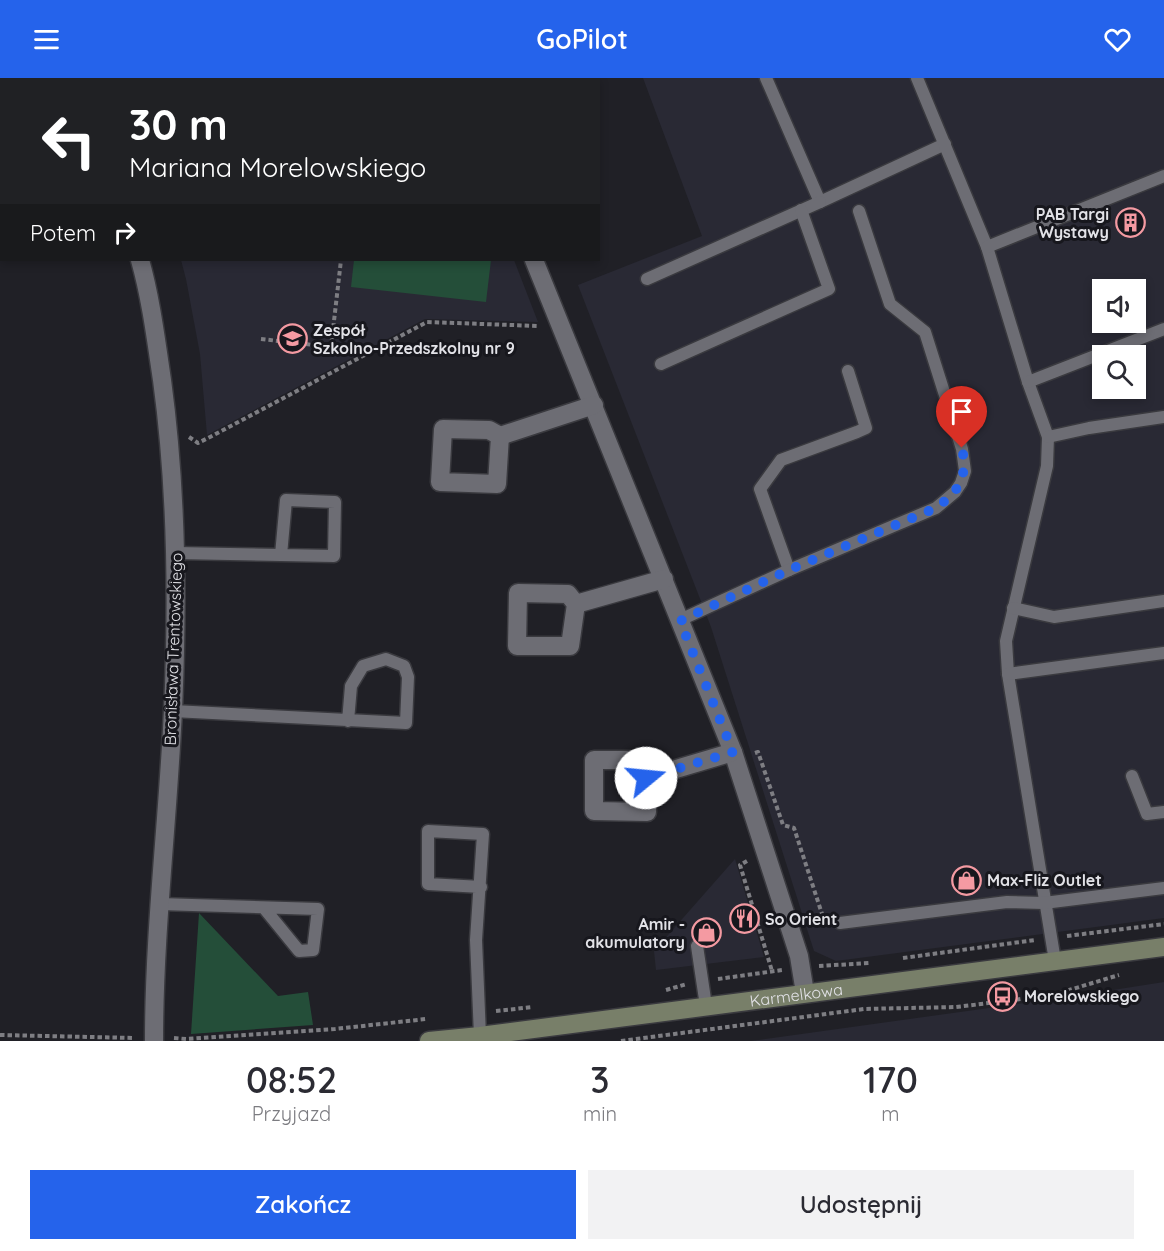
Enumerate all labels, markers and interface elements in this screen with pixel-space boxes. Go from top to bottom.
text: GoPilot [536,22,628,56]
icon: menu [30,23,63,56]
icon: heart [1101,23,1134,56]
text: 30 m [129,98,228,151]
icon: left [30,102,108,180]
text: Mariana Morelowskiego [129,150,426,184]
place label: PAB Targi Wystawy [1036,204,1109,242]
building icon: PAB Targi Wystawy [1114,207,1146,239]
icon: right [108,216,141,249]
text: Potem [30,219,96,247]
map controls [1092,279,1146,399]
button: sound [1092,279,1146,333]
place label: Zespół Szkolno-Przedszkolny nr 9 [313,320,515,358]
school or university icon: Zespół Szkolno-Przedszkolny nr 9 [276,323,308,355]
button: search [1092,345,1146,399]
pin [936,386,987,448]
icon: arrive [945,395,978,428]
street label: Bronisława Trentowskiego [160,552,186,746]
position arrow [614,746,678,810]
shop icon: Max-Fliz Outlet [950,864,982,896]
place label: Max-Fliz Outlet [987,870,1102,890]
restaurant icon: So Orient [728,903,760,935]
place label: So Orient [765,909,837,929]
place label: Amir - akumulatory [585,914,685,952]
shop icon: Amir - akumulatory [690,917,722,949]
street label: Karmelkowa [748,979,844,1011]
bus stop icon: Morelowskiego [987,980,1019,1012]
place label: Morelowskiego [1024,986,1139,1006]
text: 08:52 [246,1057,337,1102]
text: 3 [590,1057,610,1102]
text: 170 [863,1057,918,1102]
text: Przyjazd [252,1101,331,1126]
text: min [583,1101,617,1126]
text: m [881,1101,900,1126]
button: Zakończ [30,1170,576,1239]
button: Udostępnij [588,1170,1134,1239]

